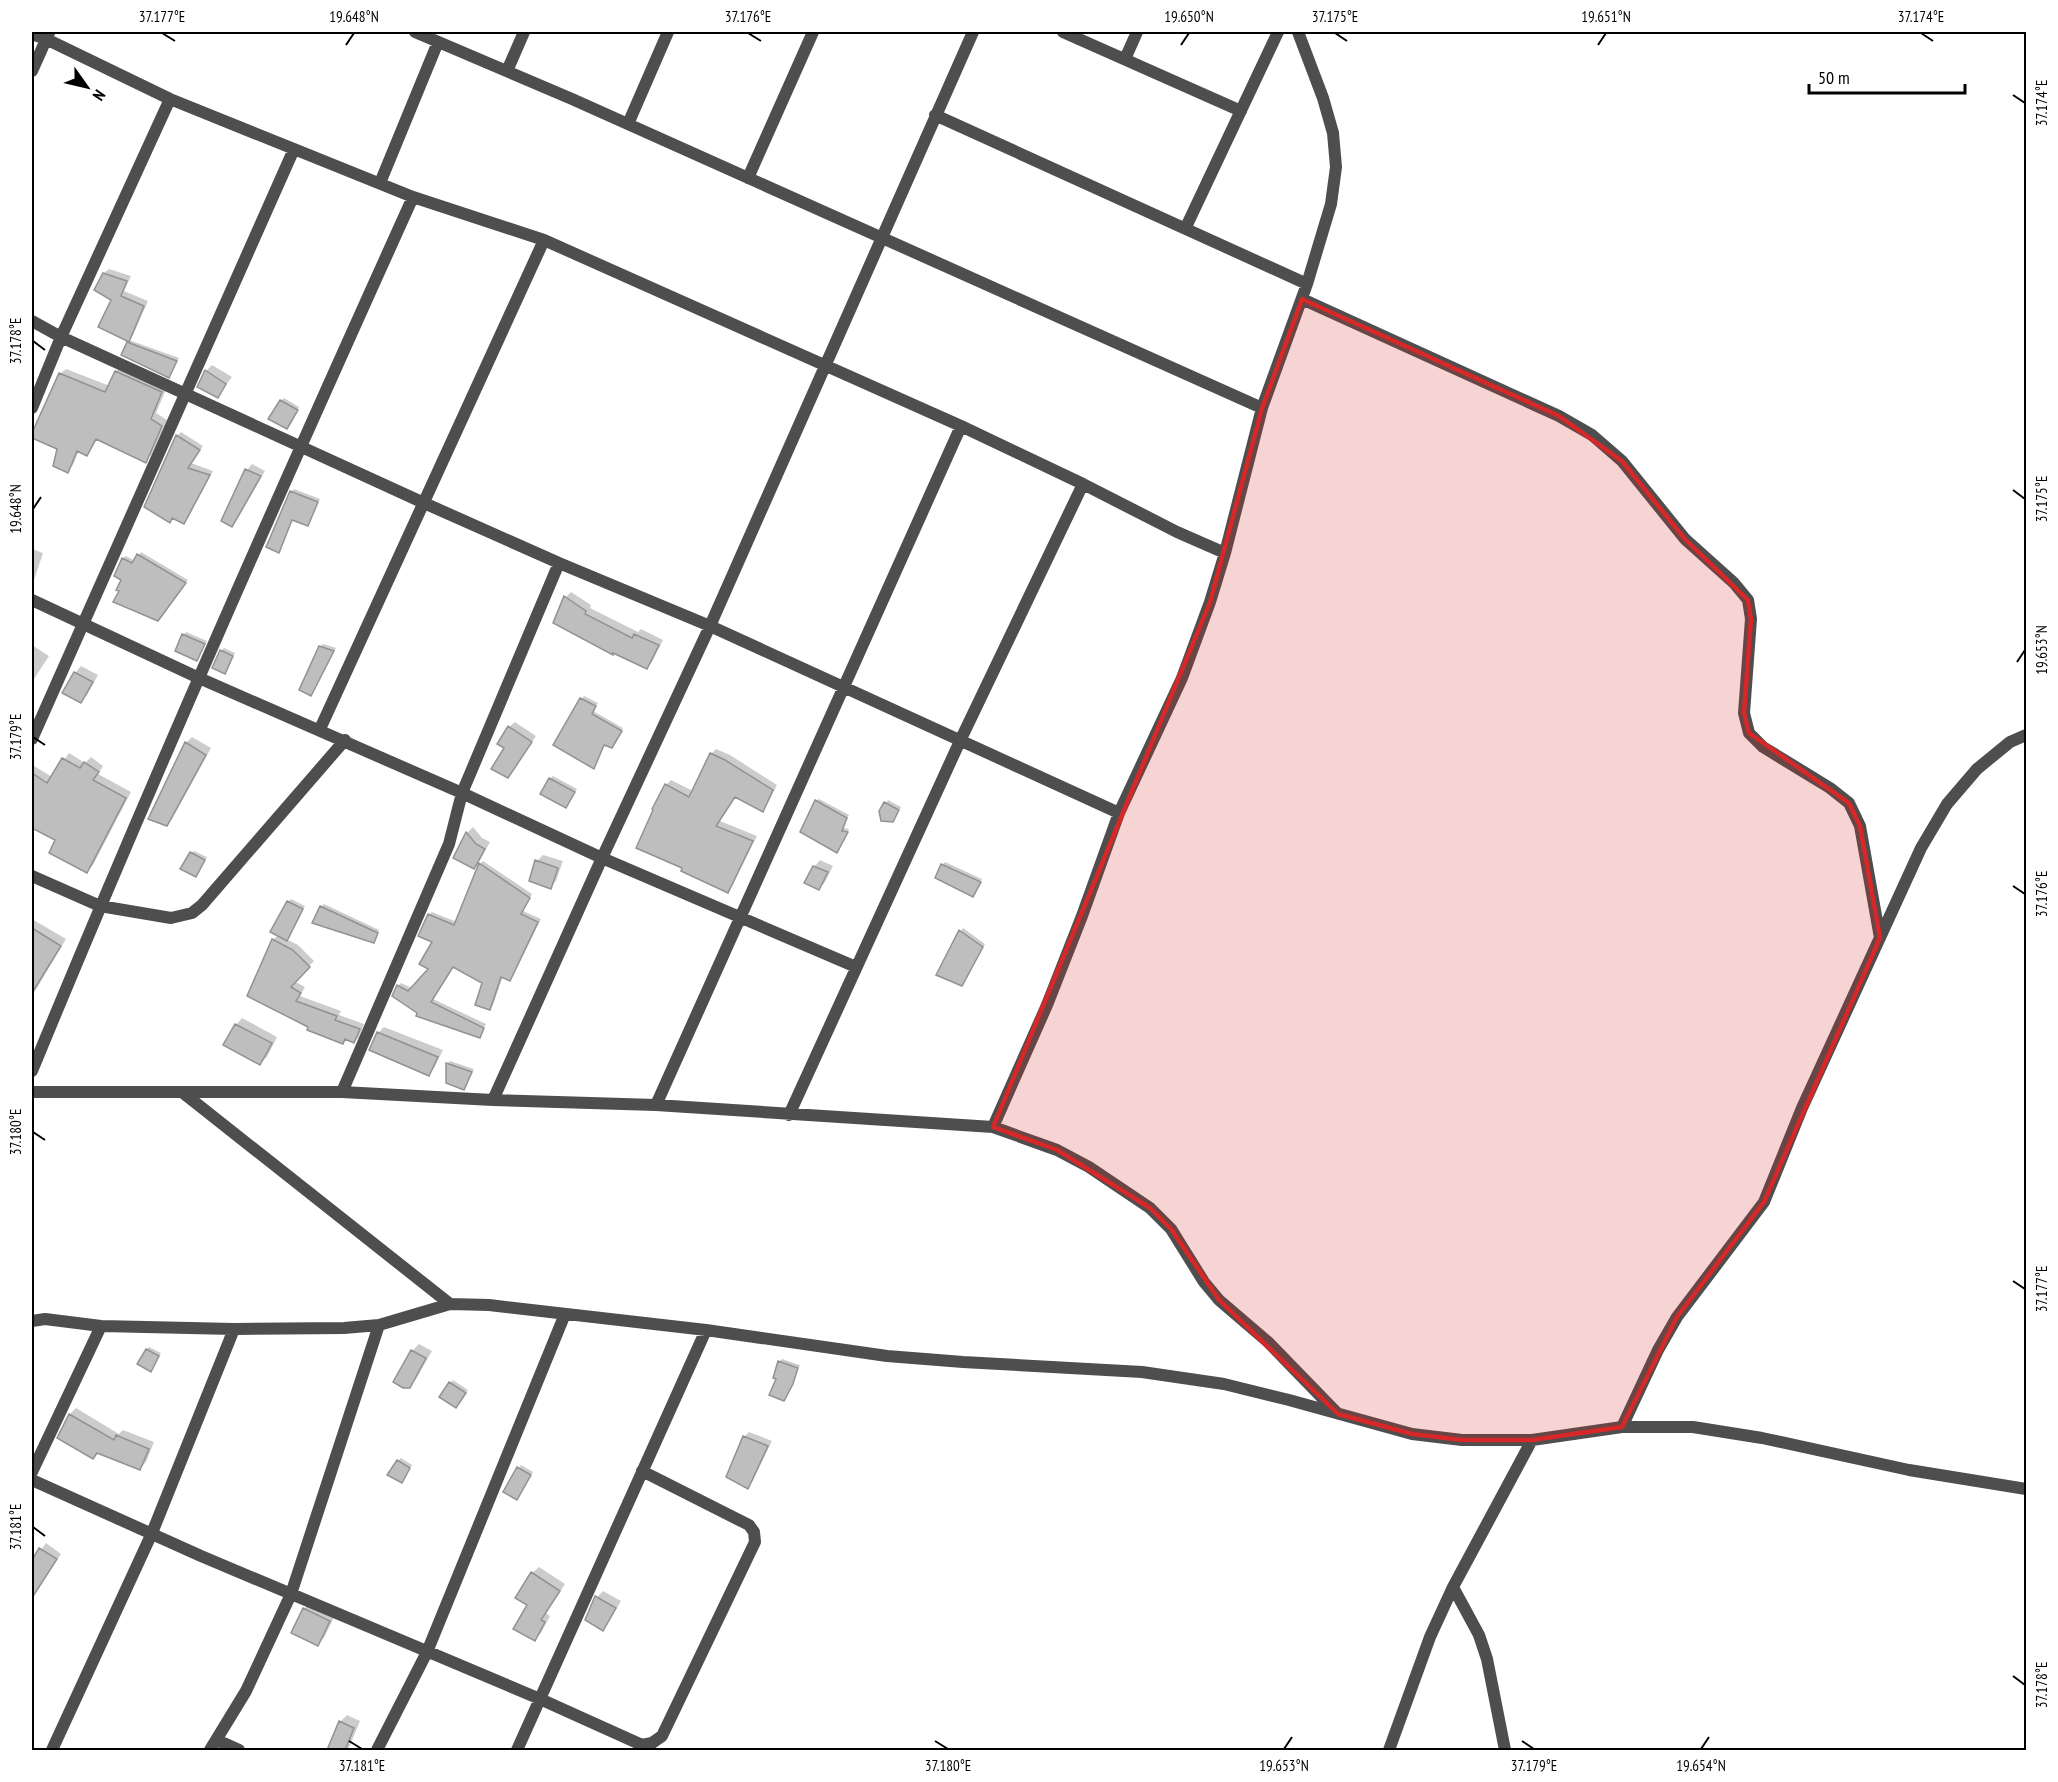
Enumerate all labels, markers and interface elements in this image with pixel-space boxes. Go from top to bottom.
text: 37.177°E [139,7,185,26]
text: 19.648°N [329,7,379,26]
text: 37.176°E [725,7,771,26]
text: 19.650°N [1164,7,1214,26]
text: 37.175°E [1312,7,1358,26]
text: 19.651°N [1581,7,1631,26]
text: 37.174°E [1898,7,1944,26]
north arrow [57,57,117,117]
scale bar [1809,57,1965,95]
text: 50 m [1818,66,1850,89]
text: 37.174°E [2032,80,2051,126]
text: N [89,86,110,105]
text: 37.178°E [6,318,25,364]
text: 37.175°E [2032,476,2051,522]
text: 19.648°N [6,484,25,534]
text: 19.653°N [2032,625,2051,675]
text: 37.179°E [6,714,25,760]
text: 37.176°E [2032,871,2051,917]
text: 37.180°E [6,1109,25,1155]
text: 37.177°E [2032,1266,2051,1312]
text: 37.181°E [6,1504,25,1550]
text: 37.178°E [2032,1662,2051,1708]
text: 37.181°E [339,1756,385,1775]
text: 37.180°E [925,1756,971,1775]
text: 19.653°N [1259,1756,1309,1775]
text: 37.179°E [1511,1756,1557,1775]
text: 19.654°N [1676,1756,1726,1775]

